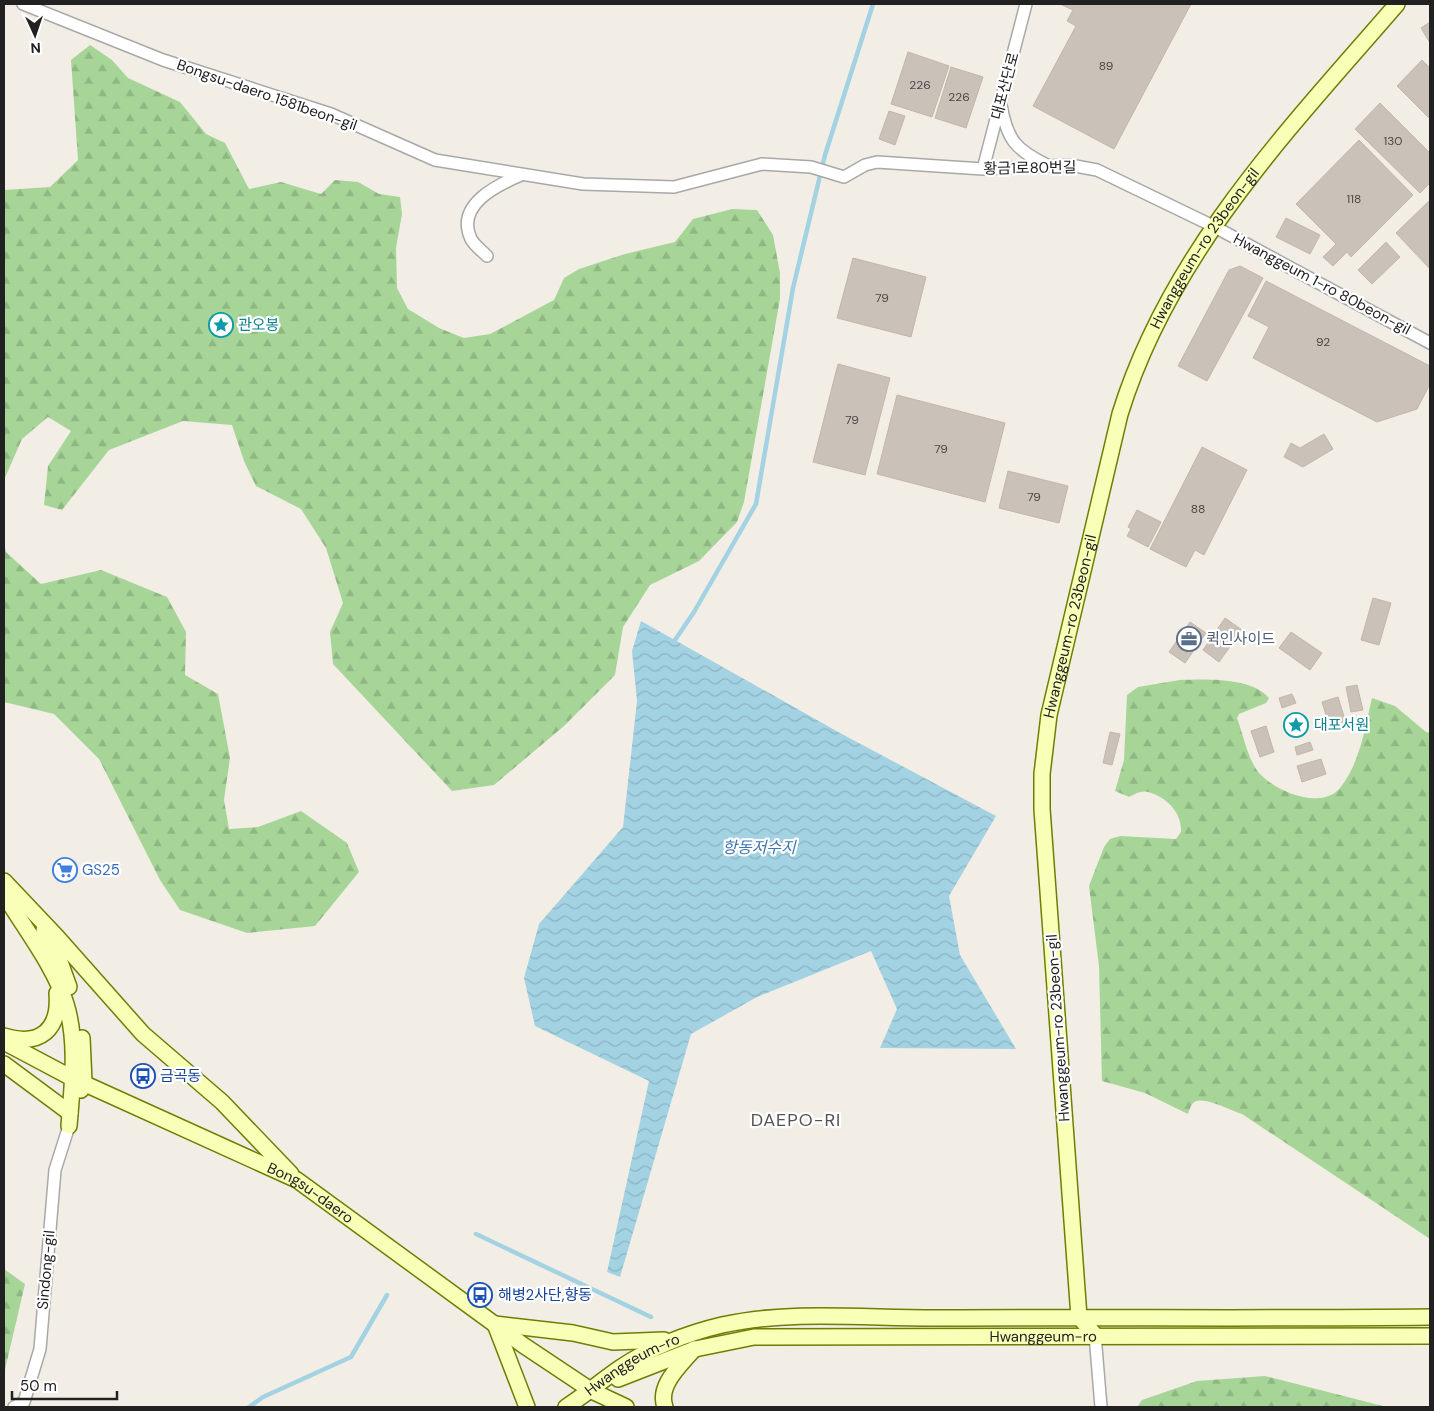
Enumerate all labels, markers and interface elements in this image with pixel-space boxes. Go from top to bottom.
north arrow [10,10,60,60]
text: N [30,39,41,57]
street label: 대포산단로 [986,50,1024,122]
street label: Bongsu-daero 1581beon-gil [174,55,360,135]
house number: 89 [1099,58,1113,74]
house number: 226 [909,77,931,93]
house number: 226 [948,89,970,105]
house number: 130 [1383,133,1403,149]
street label: 황금1로80번길 [983,157,1077,179]
street label: Hwanggeum-ro 23beon-gil [1145,164,1264,332]
house number: 118 [1347,191,1361,207]
street label: Hwanggeum 1-ro 80beon-gil [1230,229,1414,339]
house number: 79 [875,290,889,306]
place icon: 관오봉 [208,312,234,338]
place label: 관오봉 [238,315,279,335]
house number: 92 [1316,334,1330,350]
house number: 79 [845,412,859,428]
house number: 79 [934,441,948,457]
house number: 79 [1027,489,1041,505]
house number: 88 [1191,501,1205,517]
street label: Hwanggeum-ro 23beon-gil [1039,533,1101,720]
office icon: 퀵인사이드 [1176,626,1202,652]
place label: 퀵인사이드 [1206,629,1275,649]
place icon: 대포서원 [1283,712,1309,738]
place label: 대포서원 [1314,715,1369,735]
water label: 항동저수지 [722,837,797,858]
supermarket icon: GS25 [52,857,78,883]
place label: GS25 [82,860,120,880]
street label: Hwanggeum-ro 23beon-gil [1041,934,1075,1122]
bus stop icon: 금곡동 [130,1063,156,1089]
place label: 금곡동 [160,1066,201,1086]
district label: DAEPO-RI [751,1108,841,1132]
street label: Bongsu-daero [264,1158,358,1228]
street label: Sindong-gil [33,1229,59,1311]
bus stop icon: 해병2사단,향동 [467,1282,493,1308]
place label: 해병2사단,향동 [498,1285,592,1305]
street label: Hwanggeum-ro [989,1326,1097,1347]
street label: Hwanggeum-ro [581,1329,683,1401]
scale bar [12,1368,118,1400]
text: 50 m [20,1376,57,1396]

